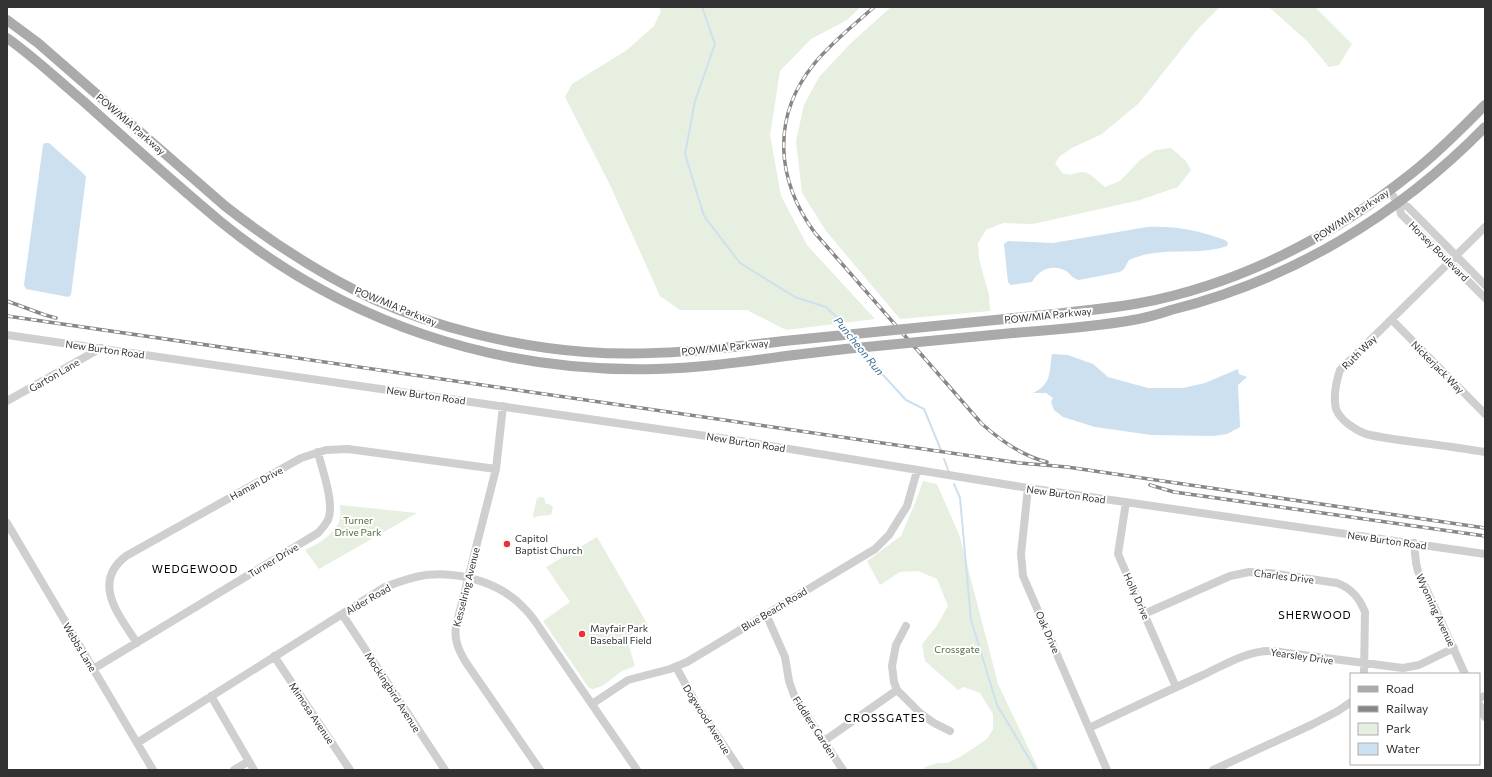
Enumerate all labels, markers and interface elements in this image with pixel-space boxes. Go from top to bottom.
street label: POW/MIA Parkway [94,91,168,157]
street label: POW/MIA Parkway [1311,186,1391,244]
street label: Horsey Boulevard [1407,219,1472,284]
street label: POW/MIA Parkway [353,284,439,328]
street label: POW/MIA Parkway [1004,304,1092,326]
water label: Puncheon Run [832,314,887,378]
street label: Ruth Way [1339,332,1379,372]
street label: POW/MIA Parkway [681,336,769,358]
street label: New Burton Road [65,338,145,361]
street label: Nickerjack Way [1409,338,1467,396]
street label: Garton Lane [27,356,81,394]
street label: New Burton Road [386,384,466,407]
street label: New Burton Road [706,430,786,454]
street label: Haman Drive [228,464,284,502]
street label: New Burton Road [1026,483,1106,506]
park label: Turner Drive Park [335,514,382,538]
street label: New Burton Road [1347,529,1427,552]
place label: Capitol Baptist Church [515,532,582,556]
marker: Capitol Baptist Church [502,539,512,549]
street label: Turner Drive [246,540,300,580]
street label: Kesselring Avenue [450,546,482,628]
district label: WEDGEWOOD [152,562,238,575]
street label: Charles Drive [1253,566,1315,586]
street label: Holly Drive [1121,571,1153,621]
street label: Wyoming Avenue [1414,572,1458,648]
street label: Alder Road [343,581,393,617]
street label: Blue Beach Road [739,585,809,633]
district label: SHERWOOD [1278,608,1352,621]
street label: Oak Drive [1033,609,1063,655]
street label: Webbs Lane [61,620,99,674]
place label: Mayfair Park Baseball Field [590,622,652,646]
marker: Mayfair Park Baseball Field [577,629,587,639]
park label: Crossgate [934,643,980,655]
street label: Yearsley Drive [1270,646,1334,666]
street label: Mockingbird Avenue [363,650,423,734]
legend [1350,673,1480,765]
street label: Mimosa Avenue [287,680,337,746]
text: Road [1386,681,1414,695]
street label: Dogwood Avenue [681,682,733,756]
street label: Fiddlers Garden [791,694,839,760]
text: Railway [1386,701,1428,715]
district label: CROSSGATES [844,711,926,724]
text: Park [1386,721,1412,735]
text: Water [1386,741,1420,755]

